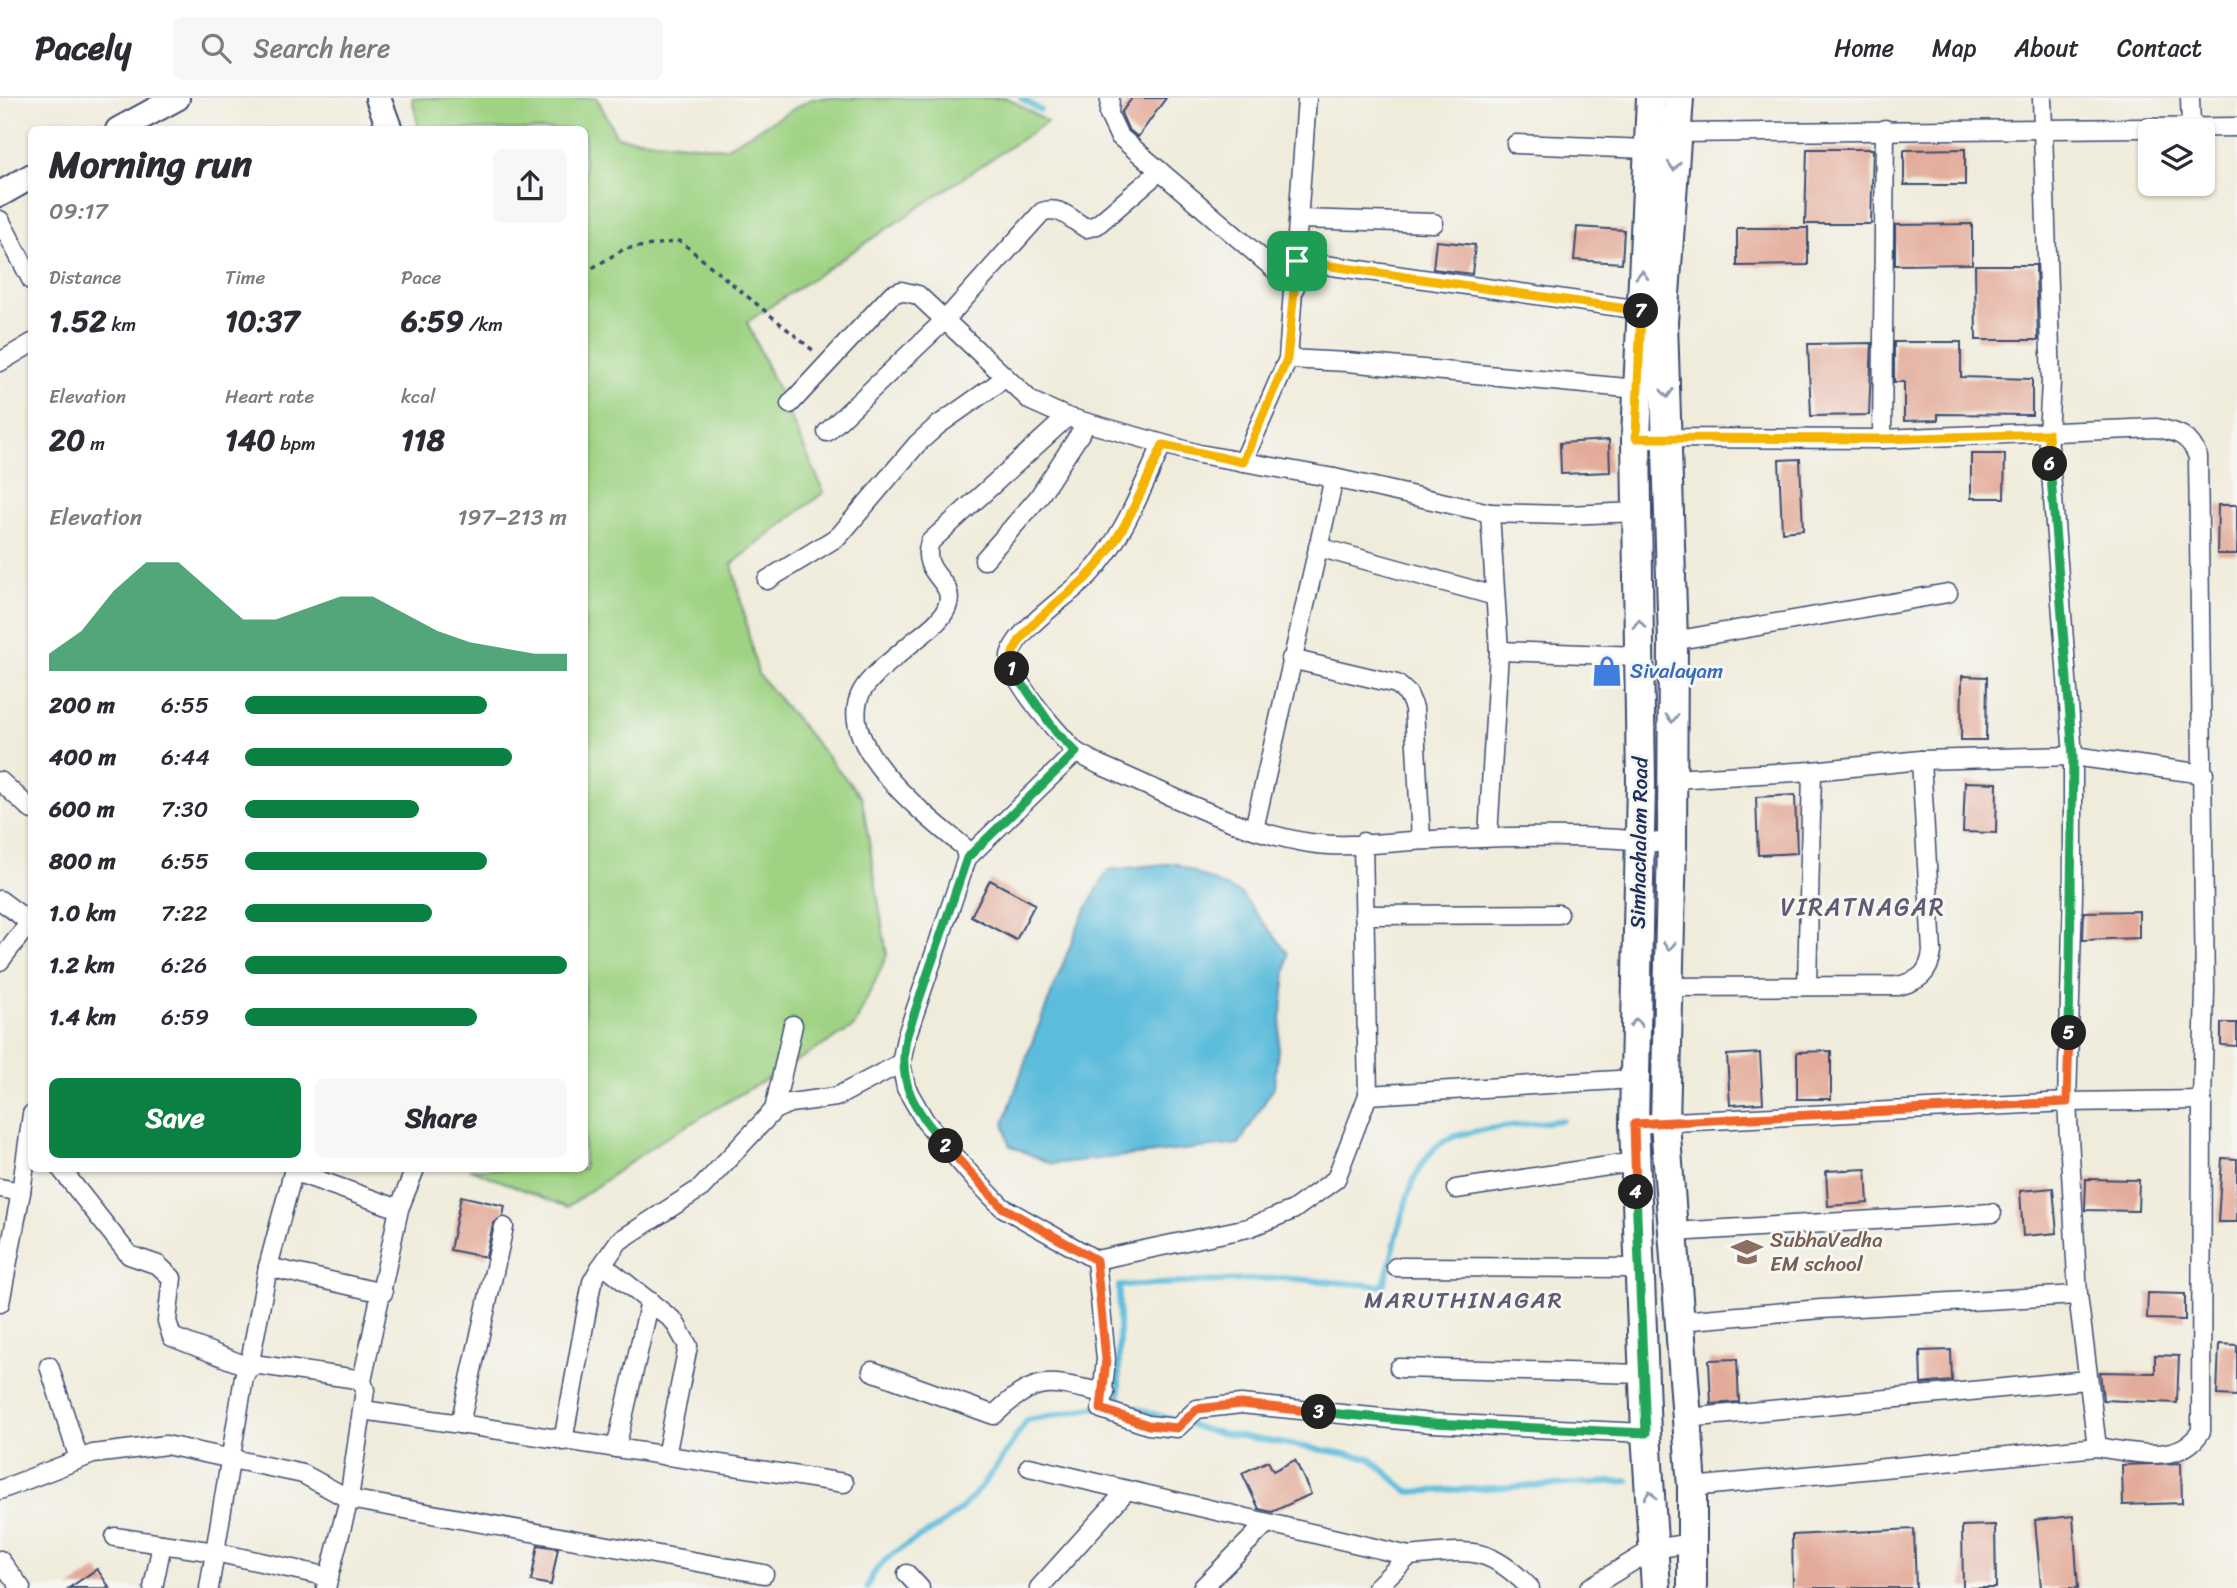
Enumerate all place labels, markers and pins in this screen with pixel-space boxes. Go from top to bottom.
pin [1267,231,1327,291]
pin: 7 [1624,294,1658,328]
pin: 6 [2032,446,2068,482]
pin: 1 [995,652,1030,686]
place label: Sivalayam [1630,652,1723,690]
shop icon: Sivalayam [1590,654,1624,688]
pin: 5 [2052,1016,2086,1051]
pin: 2 [928,1128,964,1164]
pin: 4 [1618,1174,1654,1210]
place label: SubhaVedha EM school [1770,1221,1883,1283]
school or university icon: SubhaVedha EM school [1730,1235,1764,1269]
pin: 3 [1302,1394,1336,1430]

